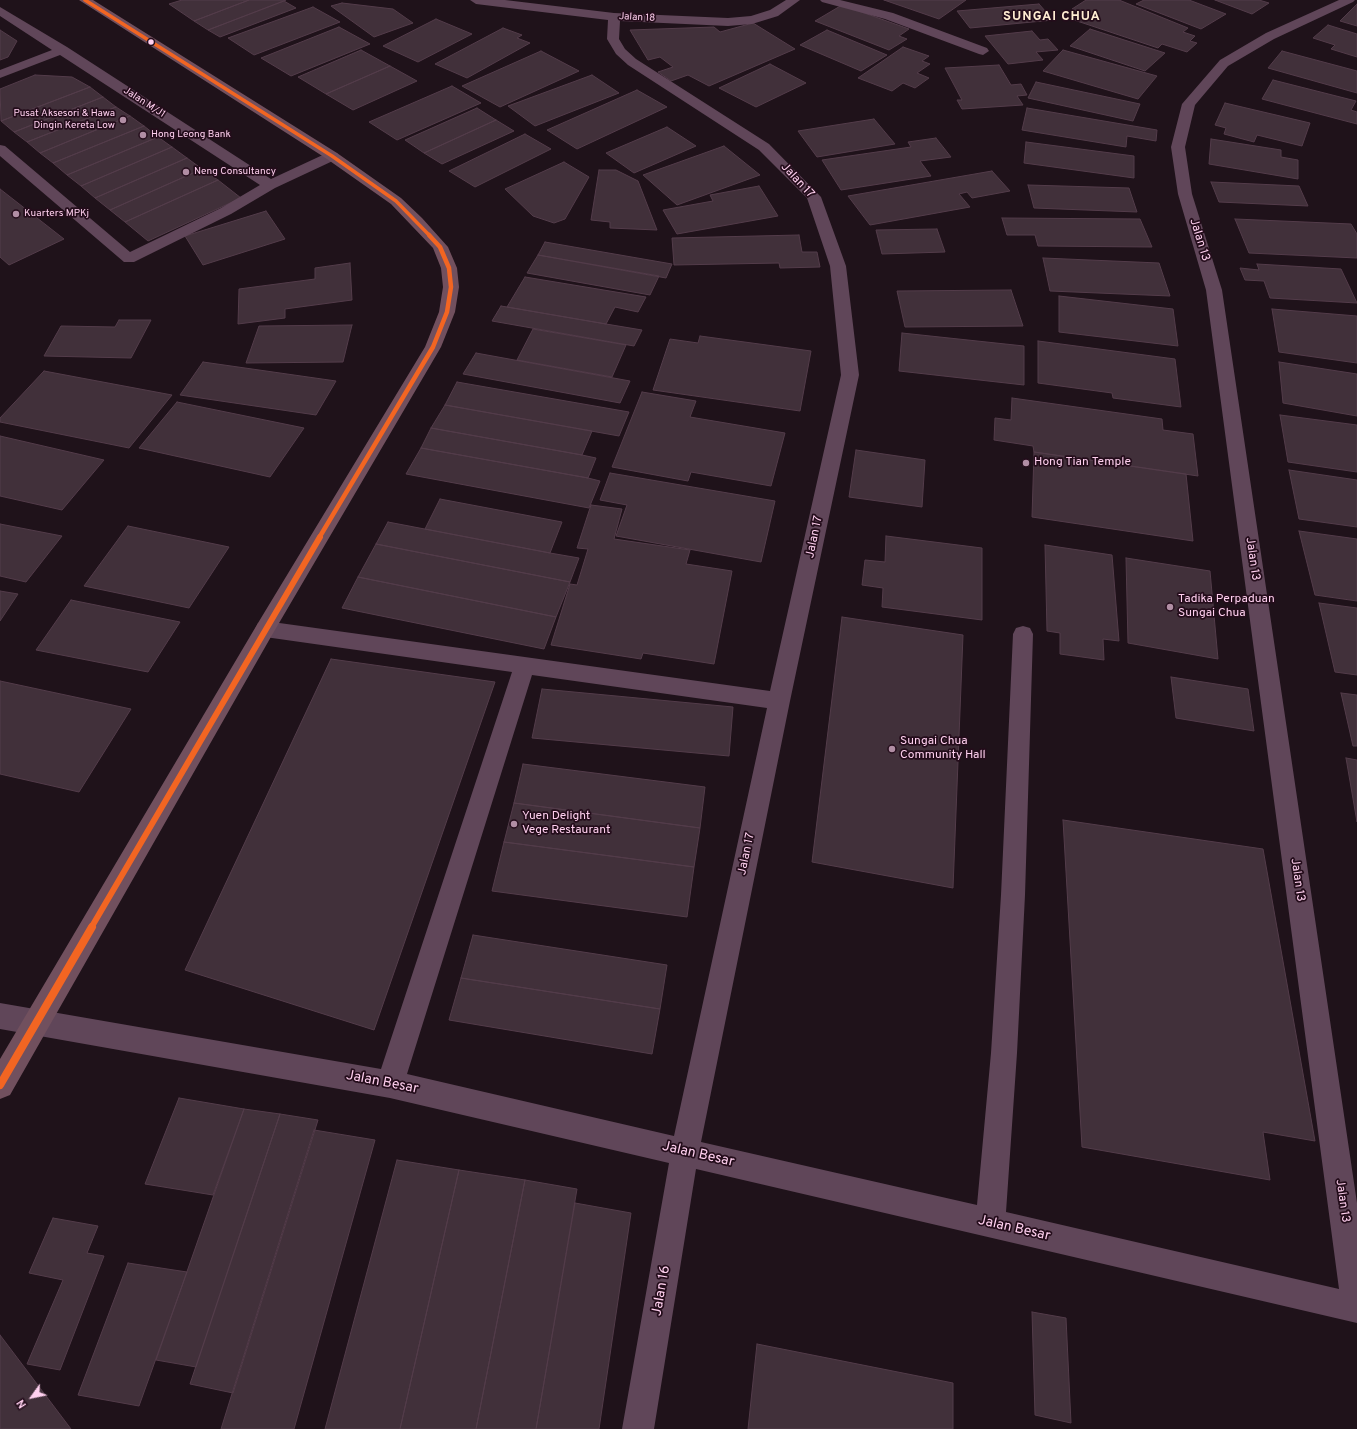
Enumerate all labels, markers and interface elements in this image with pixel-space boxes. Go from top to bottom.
district label: SUNGAI CHUA [1003,9,1101,25]
street label: Jalan 18 [618,11,656,25]
unlabelled marker [146,37,156,47]
street label: Jalan M/J1 [121,85,167,121]
place label: Pusat Aksesori & Hawa Dingin Kereta Low [13,108,115,132]
marker: Pusat Aksesori & Hawa Dingin Kereta Low [118,115,128,125]
place label: Hong Leong Bank [151,129,231,141]
marker: Hong Leong Bank [138,130,148,140]
street label: Jalan 17 [777,160,817,202]
place label: Neng Consultancy [194,166,276,178]
marker: Neng Consultancy [181,167,191,177]
place label: Kuarters MPKj [24,208,89,220]
marker: Kuarters MPKj [11,209,21,219]
street label: Jalan 13 [1186,217,1212,263]
place label: Hong Tian Temple [1034,456,1131,470]
marker: Hong Tian Temple [1021,458,1031,468]
street label: Jalan 17 [804,515,826,559]
street label: Jalan 13 [1242,536,1262,582]
place label: Tadika Perpaduan Sungai Chua [1178,593,1275,621]
marker: Tadika Perpaduan Sungai Chua [1165,602,1175,612]
place label: Sungai Chua Community Hall [900,735,986,763]
marker: Sungai Chua Community Hall [887,744,897,754]
place label: Yuen Delight Vege Restaurant [522,810,610,838]
marker: Yuen Delight Vege Restaurant [509,819,519,829]
street label: Jalan 17 [736,832,758,876]
street label: Jalan 13 [1287,857,1307,903]
street label: Jalan Besar [344,1068,420,1098]
street label: Jalan Besar [660,1139,736,1171]
street label: Jalan 13 [1332,1178,1352,1224]
street label: Jalan Besar [976,1213,1052,1245]
street label: Jalan 16 [649,1264,675,1318]
north arrow [12,1377,52,1417]
text: N [14,1396,30,1411]

